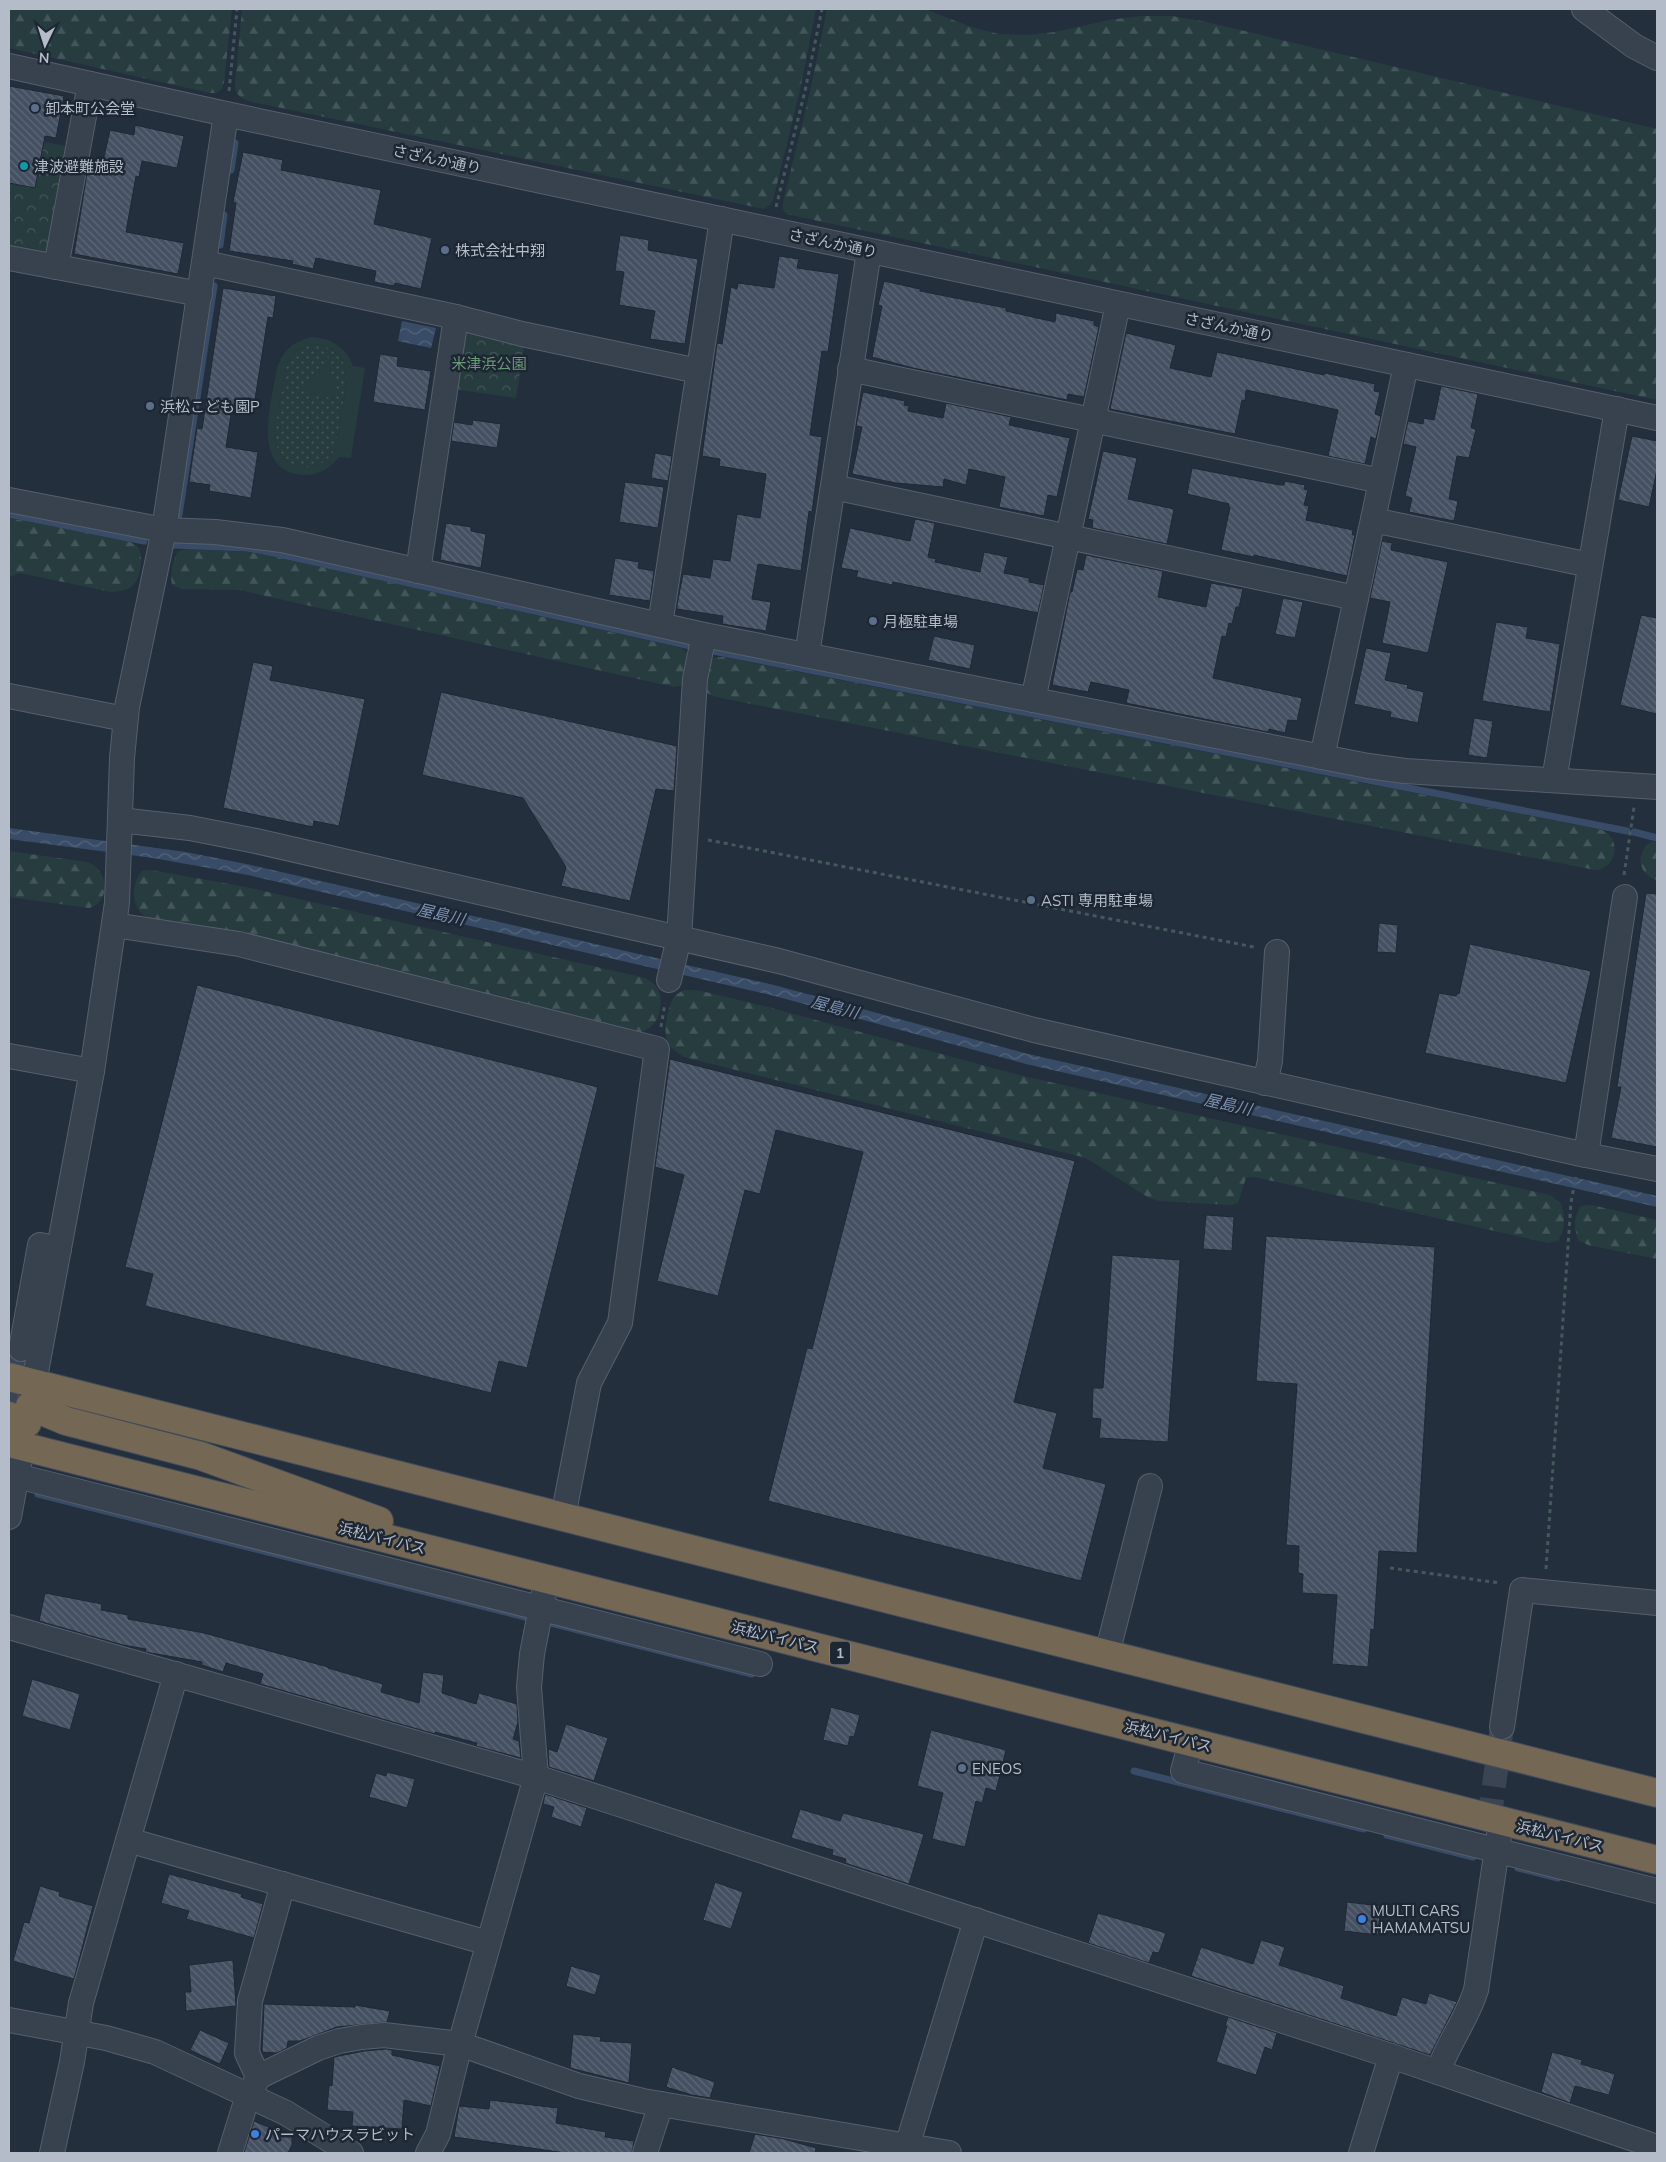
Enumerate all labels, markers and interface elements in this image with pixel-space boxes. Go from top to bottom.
north arrow [20,20,70,70]
text: N [38,49,50,67]
place label: 卸本町公会堂 [45,99,135,118]
marker: 卸本町公会堂 [29,102,41,114]
street label: さざんか通り [391,140,483,178]
place label: 津波避難施設 [34,157,124,176]
marker: 津波避難施設 [18,160,30,172]
street label: さざんか通り [787,224,879,262]
place label: 株式会社中翔 [455,241,545,260]
marker: 株式会社中翔 [439,244,451,256]
street label: さざんか通り [1183,308,1275,346]
park label: 米津浜公園 [451,354,527,373]
place label: 浜松こども園P [160,397,260,416]
marker: 浜松こども園P [144,400,156,412]
place label: 月極駐車場 [883,612,958,631]
marker: 月極駐車場 [867,615,879,627]
place label: ASTI 専用駐車場 [1041,891,1153,910]
marker: ASTI 専用駐車場 [1025,894,1037,906]
water label: 屋島川 [415,899,469,930]
water label: 屋島川 [809,991,863,1023]
water label: 屋島川 [1202,1089,1256,1120]
street label: 浜松バイパス [336,1518,428,1558]
street label: 浜松バイパス [729,1617,821,1657]
road number: 1 [830,1642,850,1665]
street label: 浜松バイパス [1122,1716,1214,1756]
place label: ENEOS [972,1759,1022,1778]
marker: ENEOS [956,1762,968,1774]
street label: 浜松バイパス [1514,1816,1606,1856]
place label: MULTI CARS HAMAMATSU [1372,1901,1470,1937]
marker: MULTI CARS HAMAMATSU [1356,1913,1368,1925]
place label: パーマハウスラビット [265,2125,415,2144]
marker: パーマハウスラビット [249,2128,261,2140]

